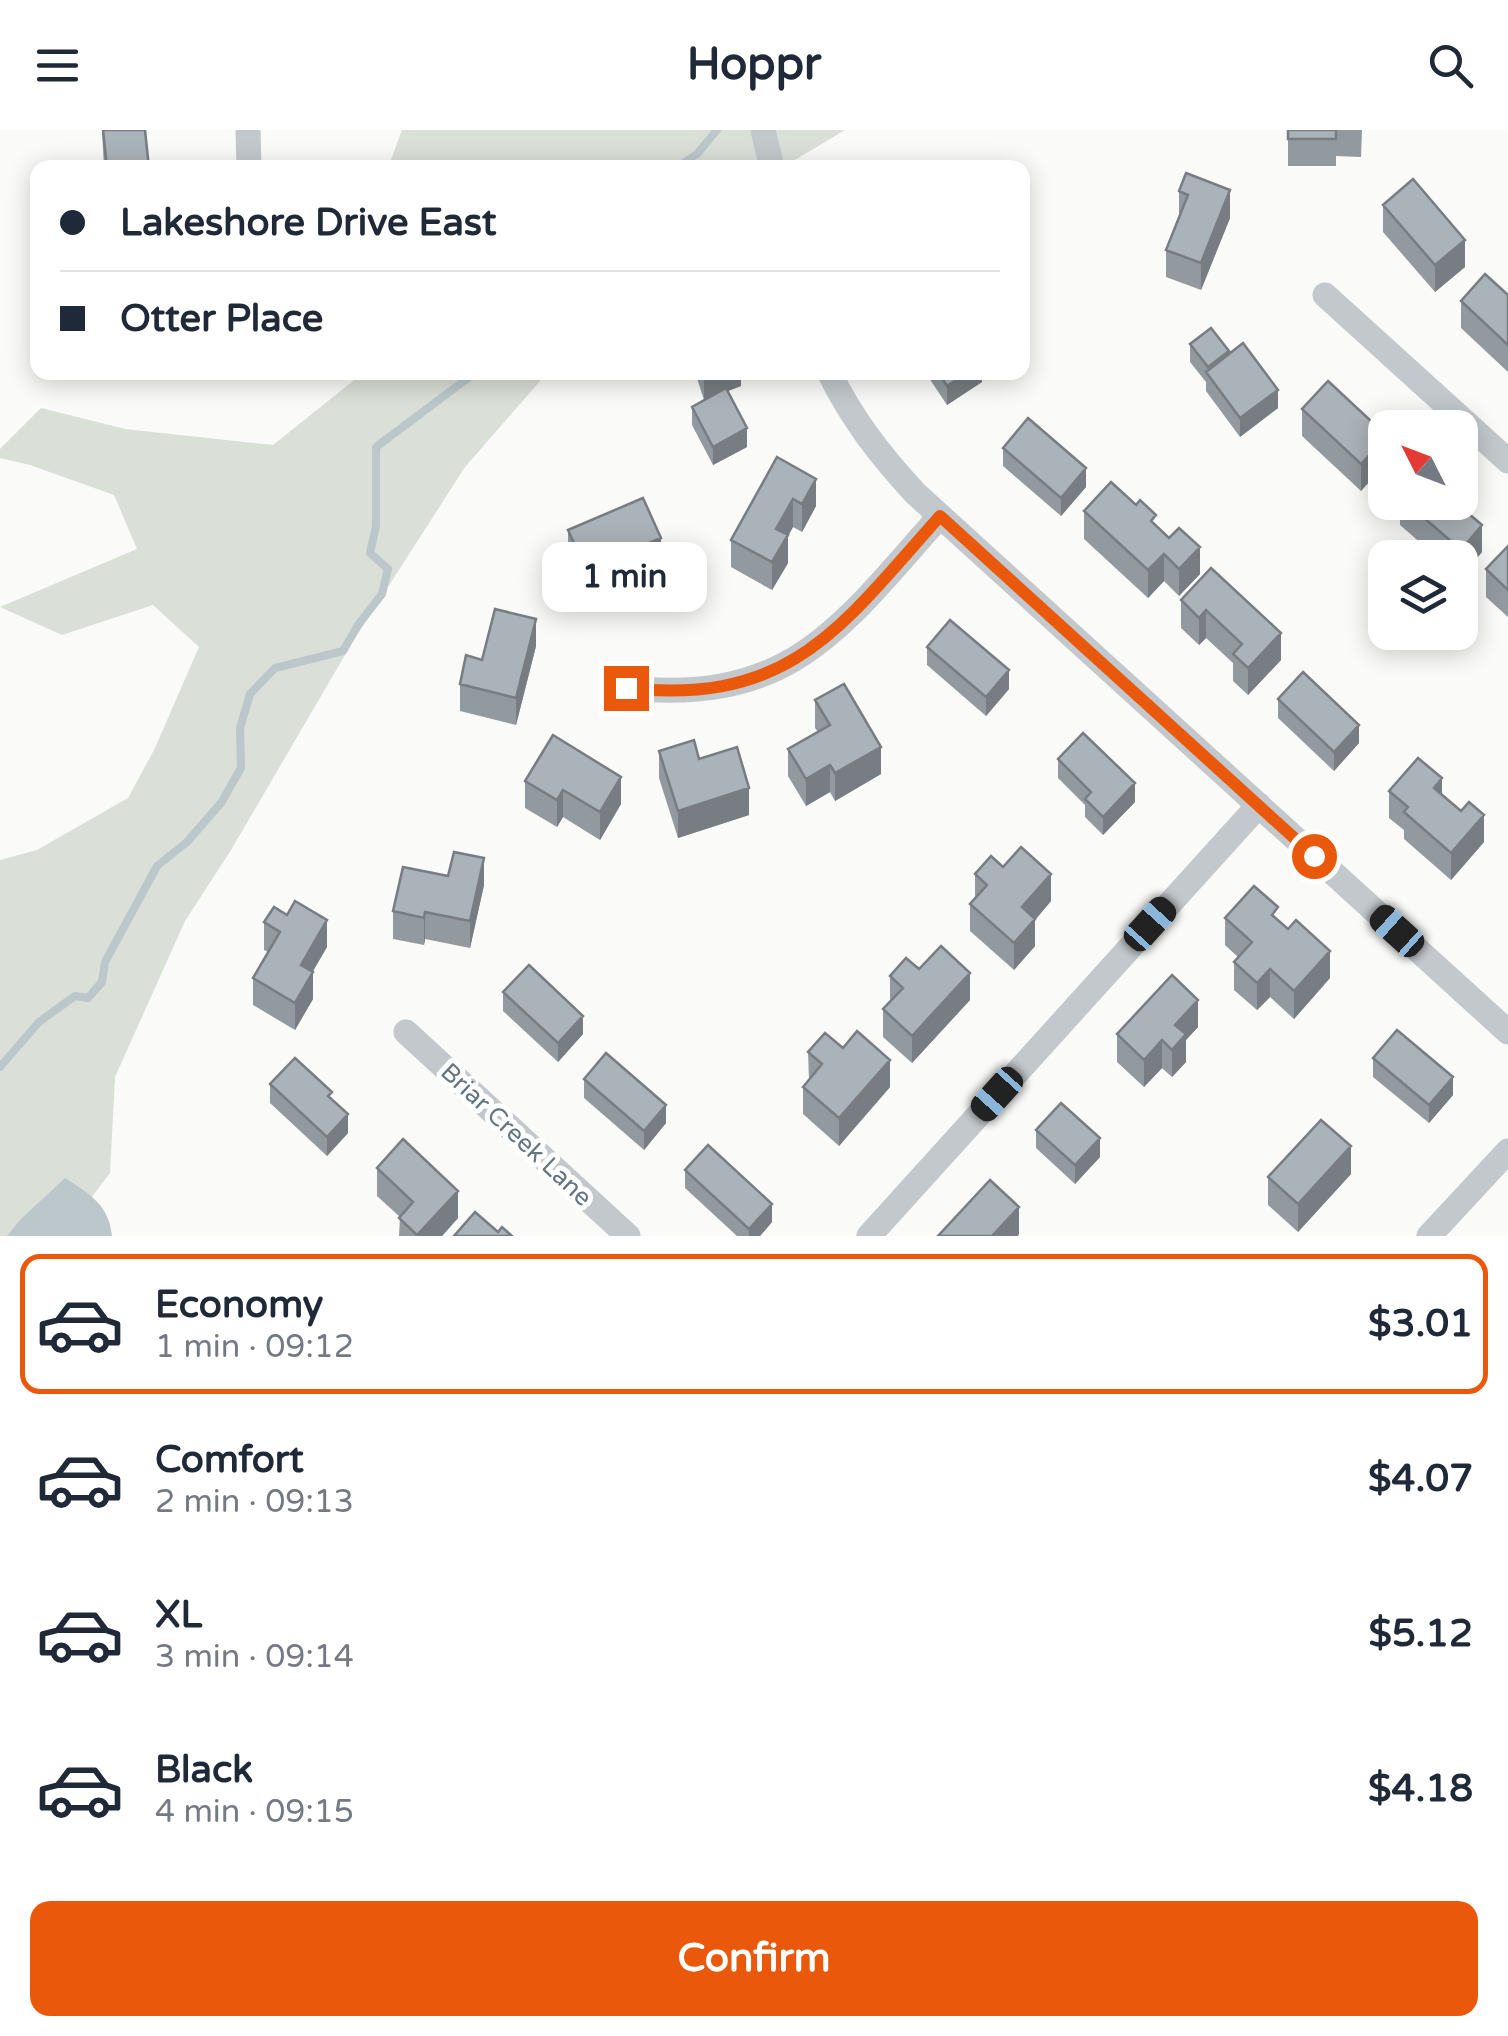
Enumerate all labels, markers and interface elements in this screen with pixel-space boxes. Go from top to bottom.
icon: menu [30,38,85,93]
text: Hoppr [687,38,821,92]
icon: search [1423,38,1478,93]
text: Lakeshore Drive East [120,200,496,246]
text: Otter Place [120,296,323,342]
north arrow [1368,410,1478,520]
map controls [1368,410,1478,650]
button: layers [1368,540,1478,650]
callout: 1 min [544,543,708,613]
text: 1 min [582,558,667,596]
route end [604,666,649,711]
route start [1292,834,1337,879]
car [1119,892,1181,956]
car [1365,900,1429,962]
street label: Briar Creek Lane [435,1057,598,1212]
car [966,1062,1028,1126]
icon: car [35,1279,125,1369]
text: Economy [155,1282,323,1328]
text: $3.01 [1368,1301,1473,1347]
text: 1 min · 09:12 [155,1328,354,1366]
icon: car [35,1434,125,1524]
text: Comfort [155,1437,304,1483]
text: $4.07 [1368,1456,1473,1502]
text: 2 min · 09:13 [155,1483,354,1521]
icon: car [35,1589,125,1679]
text: XL [155,1592,202,1638]
text: $5.12 [1368,1611,1473,1657]
text: 3 min · 09:14 [155,1638,354,1676]
icon: car [35,1744,125,1834]
text: Black [155,1747,253,1793]
text: $4.18 [1368,1766,1473,1812]
text: 4 min · 09:15 [155,1793,354,1831]
button: Confirm [30,1901,1478,2016]

